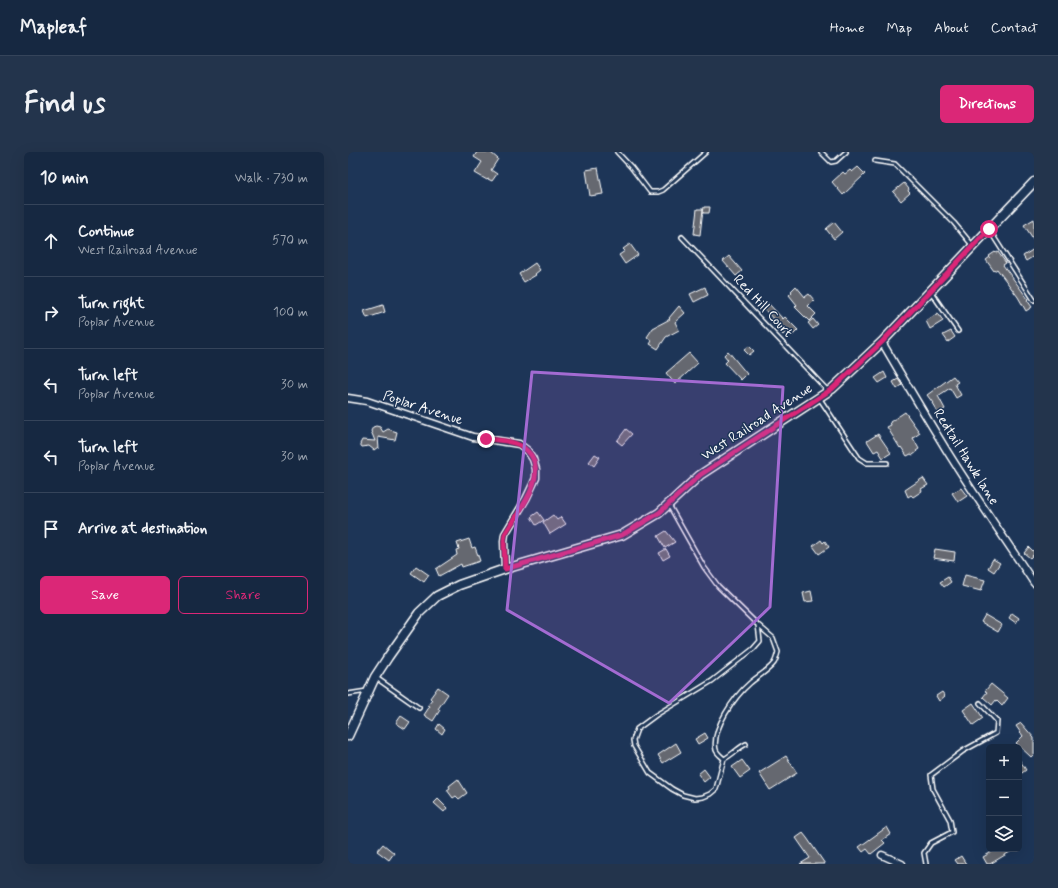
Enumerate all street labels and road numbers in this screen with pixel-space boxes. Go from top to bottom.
street label: Red Hill Court [729,271,797,341]
street label: West Railroad Avenue [698,379,816,465]
street label: Poplar Avenue [381,387,466,430]
street label: Redtail Hawk lane [929,405,1003,509]

